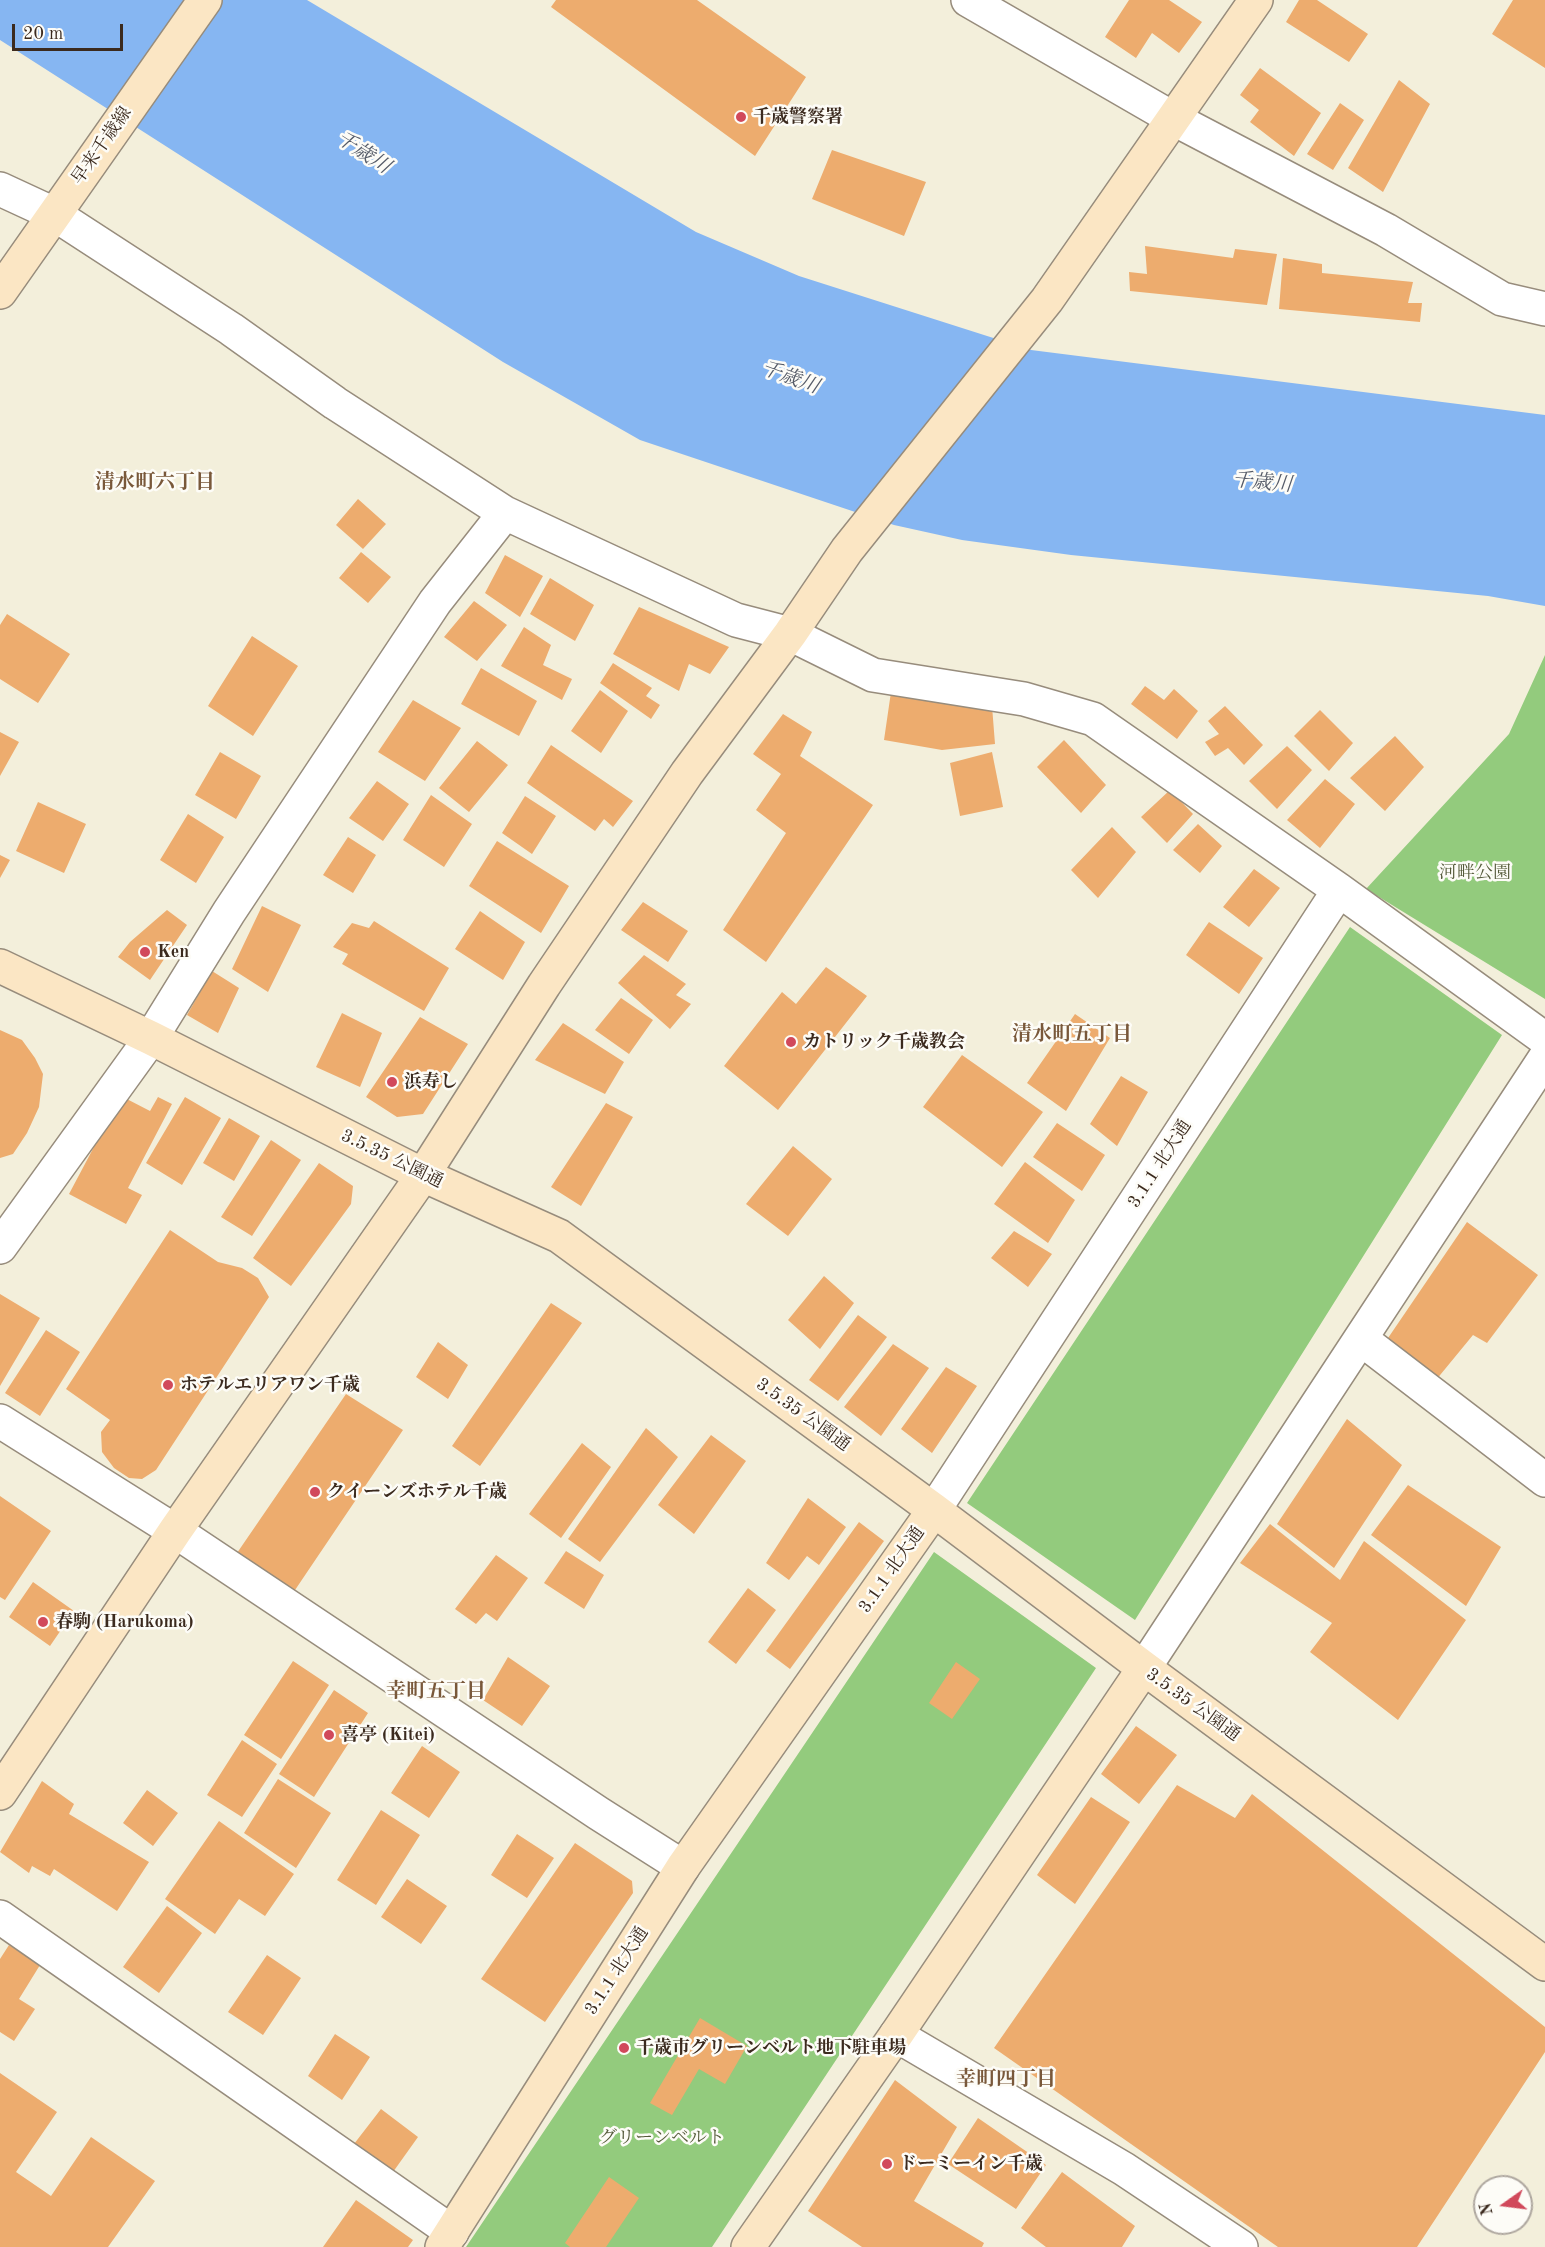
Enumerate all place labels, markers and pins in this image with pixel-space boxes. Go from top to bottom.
place label: 千歳警察署 [753,106,843,128]
marker: 千歳警察署 [734,110,748,124]
place label: Ken [157,941,189,963]
marker: Ken [138,945,152,959]
place label: カトリック千歳教会 [803,1031,965,1053]
marker: カトリック千歳教会 [784,1035,798,1049]
place label: 浜寿し [404,1071,458,1093]
marker: 浜寿し [385,1075,399,1089]
place label: ホテルエリアワン千歳 [180,1374,360,1396]
marker: ホテルエリアワン千歳 [161,1378,175,1392]
place label: クイーンズホテル千歳 [327,1481,507,1503]
marker: クイーンズホテル千歳 [308,1485,322,1499]
place label: 春駒 (Harukoma) [55,1611,194,1633]
marker: 春駒 (Harukoma) [36,1615,50,1629]
place label: 喜亭 (Kitei) [341,1724,435,1746]
marker: 喜亭 (Kitei) [322,1728,336,1742]
place label: 千歳市グリーンベルト地下駐車場 [636,2037,906,2059]
marker: 千歳市グリーンベルト地下駐車場 [617,2041,631,2055]
place label: ドーミーイン千歳 [899,2153,1043,2175]
marker: ドーミーイン千歳 [880,2157,894,2171]

